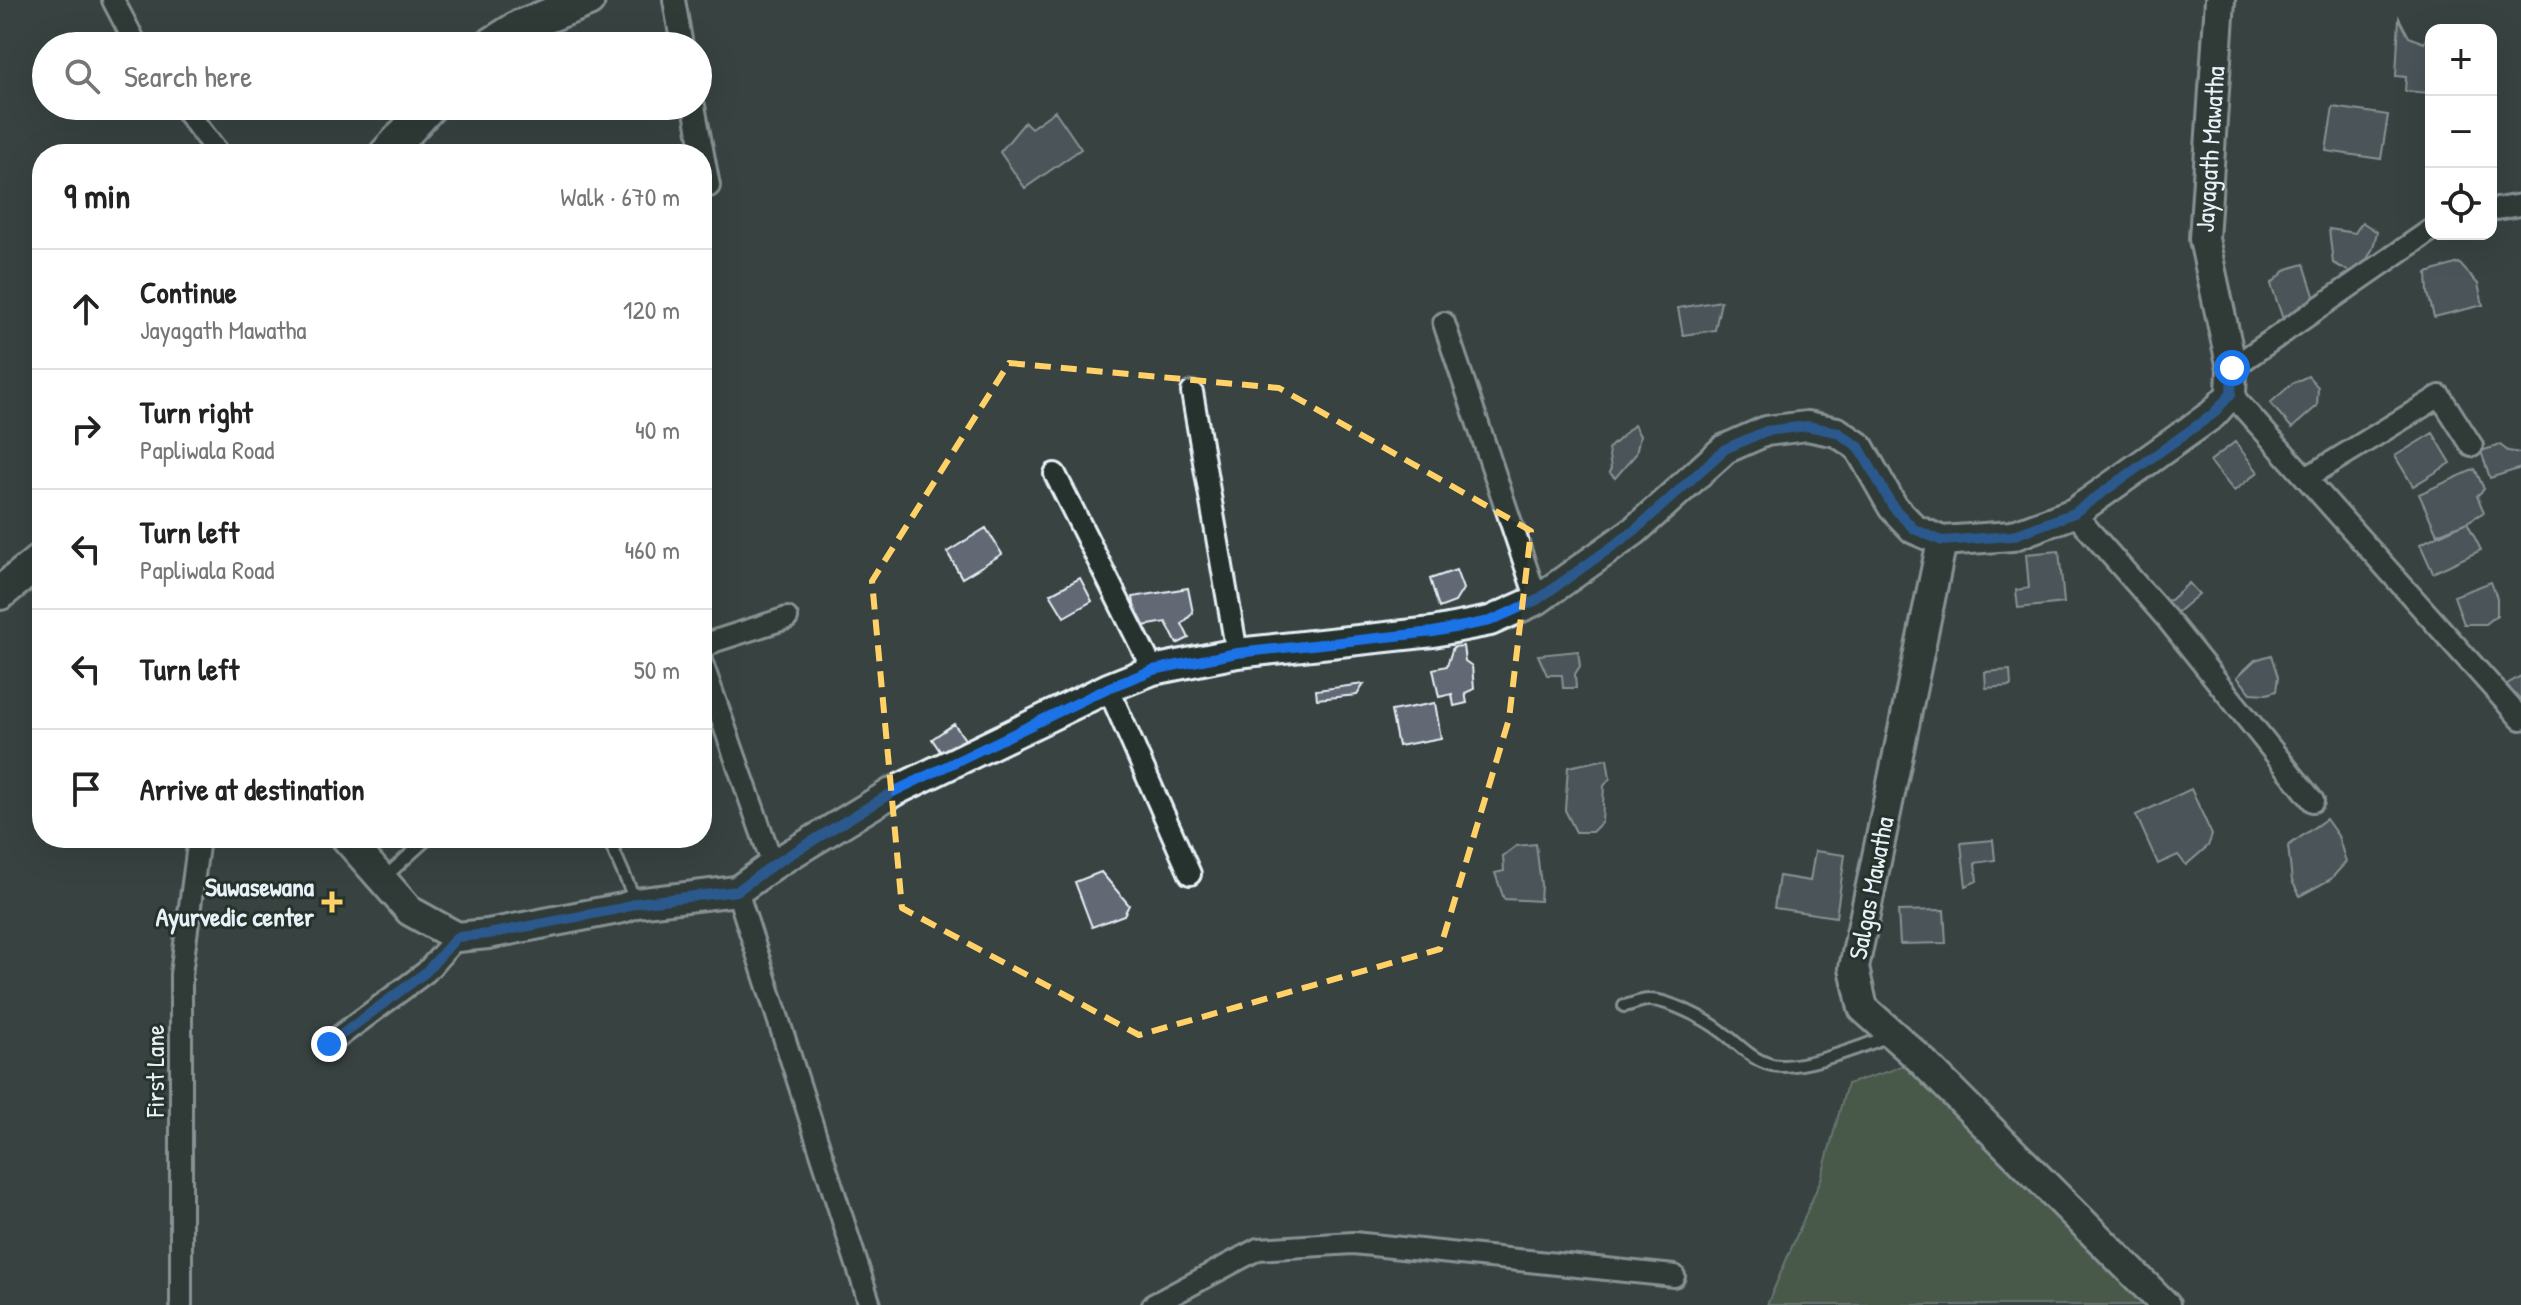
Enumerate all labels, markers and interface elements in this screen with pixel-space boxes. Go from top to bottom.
map controls [2425,24,2497,240]
button: + [2425,24,2497,96]
search box [32,32,712,120]
icon: search [60,54,104,98]
text: Search here [124,56,252,96]
street label: Jayagath Mawatha [2186,65,2233,234]
button: − [2425,96,2497,168]
button: locate [2425,168,2497,240]
text: 9 min [64,173,130,219]
text: Walk · 670 m [560,179,680,214]
text: Continue [140,272,237,312]
icon: ahead [64,287,108,331]
text: 120 m [623,292,680,327]
text: Jayagath Mawatha [140,312,307,347]
route start [2214,350,2250,386]
text: Turn right [140,392,253,432]
icon: right [64,407,108,451]
text: 40 m [635,412,680,447]
text: Papliwala Road [140,432,275,467]
text: Turn left [140,512,239,552]
icon: left [64,527,108,571]
text: 460 m [625,532,680,567]
text: Papliwala Road [140,552,275,587]
icon: left [64,647,108,691]
text: Turn left [140,649,239,689]
text: 50 m [634,652,680,687]
icon: arrive [64,767,108,811]
text: Arrive at destination [140,769,365,809]
street label: Salgas Mawatha [1840,814,1901,962]
place label: Suwasewana Ayurvedic center [156,869,315,935]
marker: Suwasewana Ayurvedic center [321,891,343,913]
street label: First Lane [137,1025,172,1118]
route end [311,1026,347,1062]

